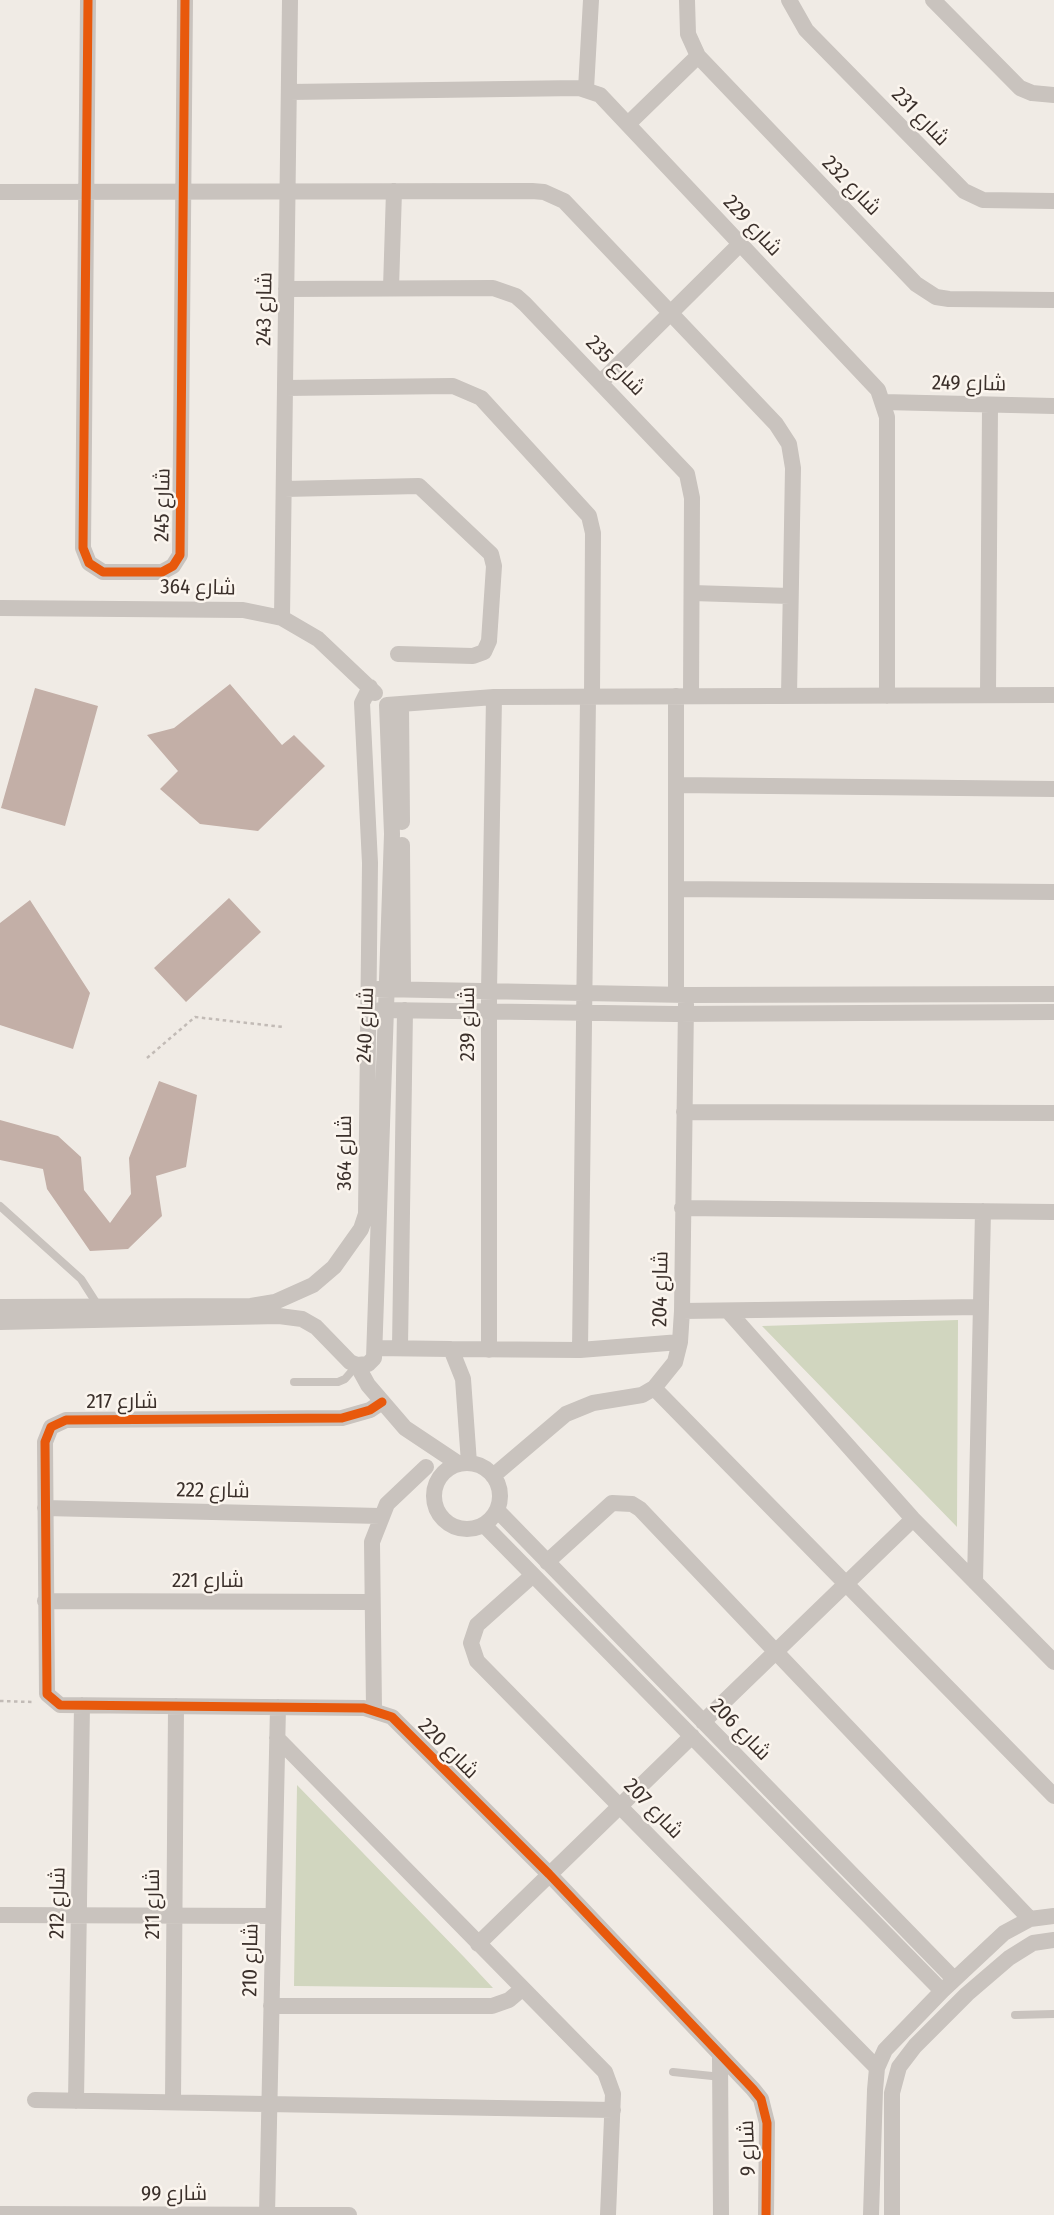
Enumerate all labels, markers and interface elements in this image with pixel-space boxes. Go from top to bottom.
street label: شارع 231 [886,82,954,152]
street label: شارع 232 [816,151,886,221]
street label: شارع 229 [717,190,787,262]
street label: شارع 243 [252,272,278,346]
street label: شارع 235 [580,331,650,401]
street label: شارع 249 [932,371,1006,397]
street label: شارع 245 [150,468,176,542]
street label: شارع 364 [160,575,236,601]
street label: شارع 240 [352,987,380,1063]
street label: شارع 239 [455,987,481,1061]
street label: شارع 364 [332,1115,358,1191]
street label: شارع 204 [648,1251,674,1327]
street label: شارع 217 [86,1389,158,1415]
street label: شارع 222 [176,1478,250,1504]
street label: شارع 221 [172,1568,244,1594]
street label: شارع 206 [704,1694,776,1766]
street label: شارع 220 [413,1714,483,1784]
street label: شارع 207 [618,1774,688,1844]
street label: شارع 212 [45,1867,71,1939]
street label: شارع 211 [140,1869,166,1939]
street label: شارع 210 [238,1923,264,1997]
street label: شارع 9 [734,2120,762,2176]
street label: شارع 99 [141,2181,207,2207]

